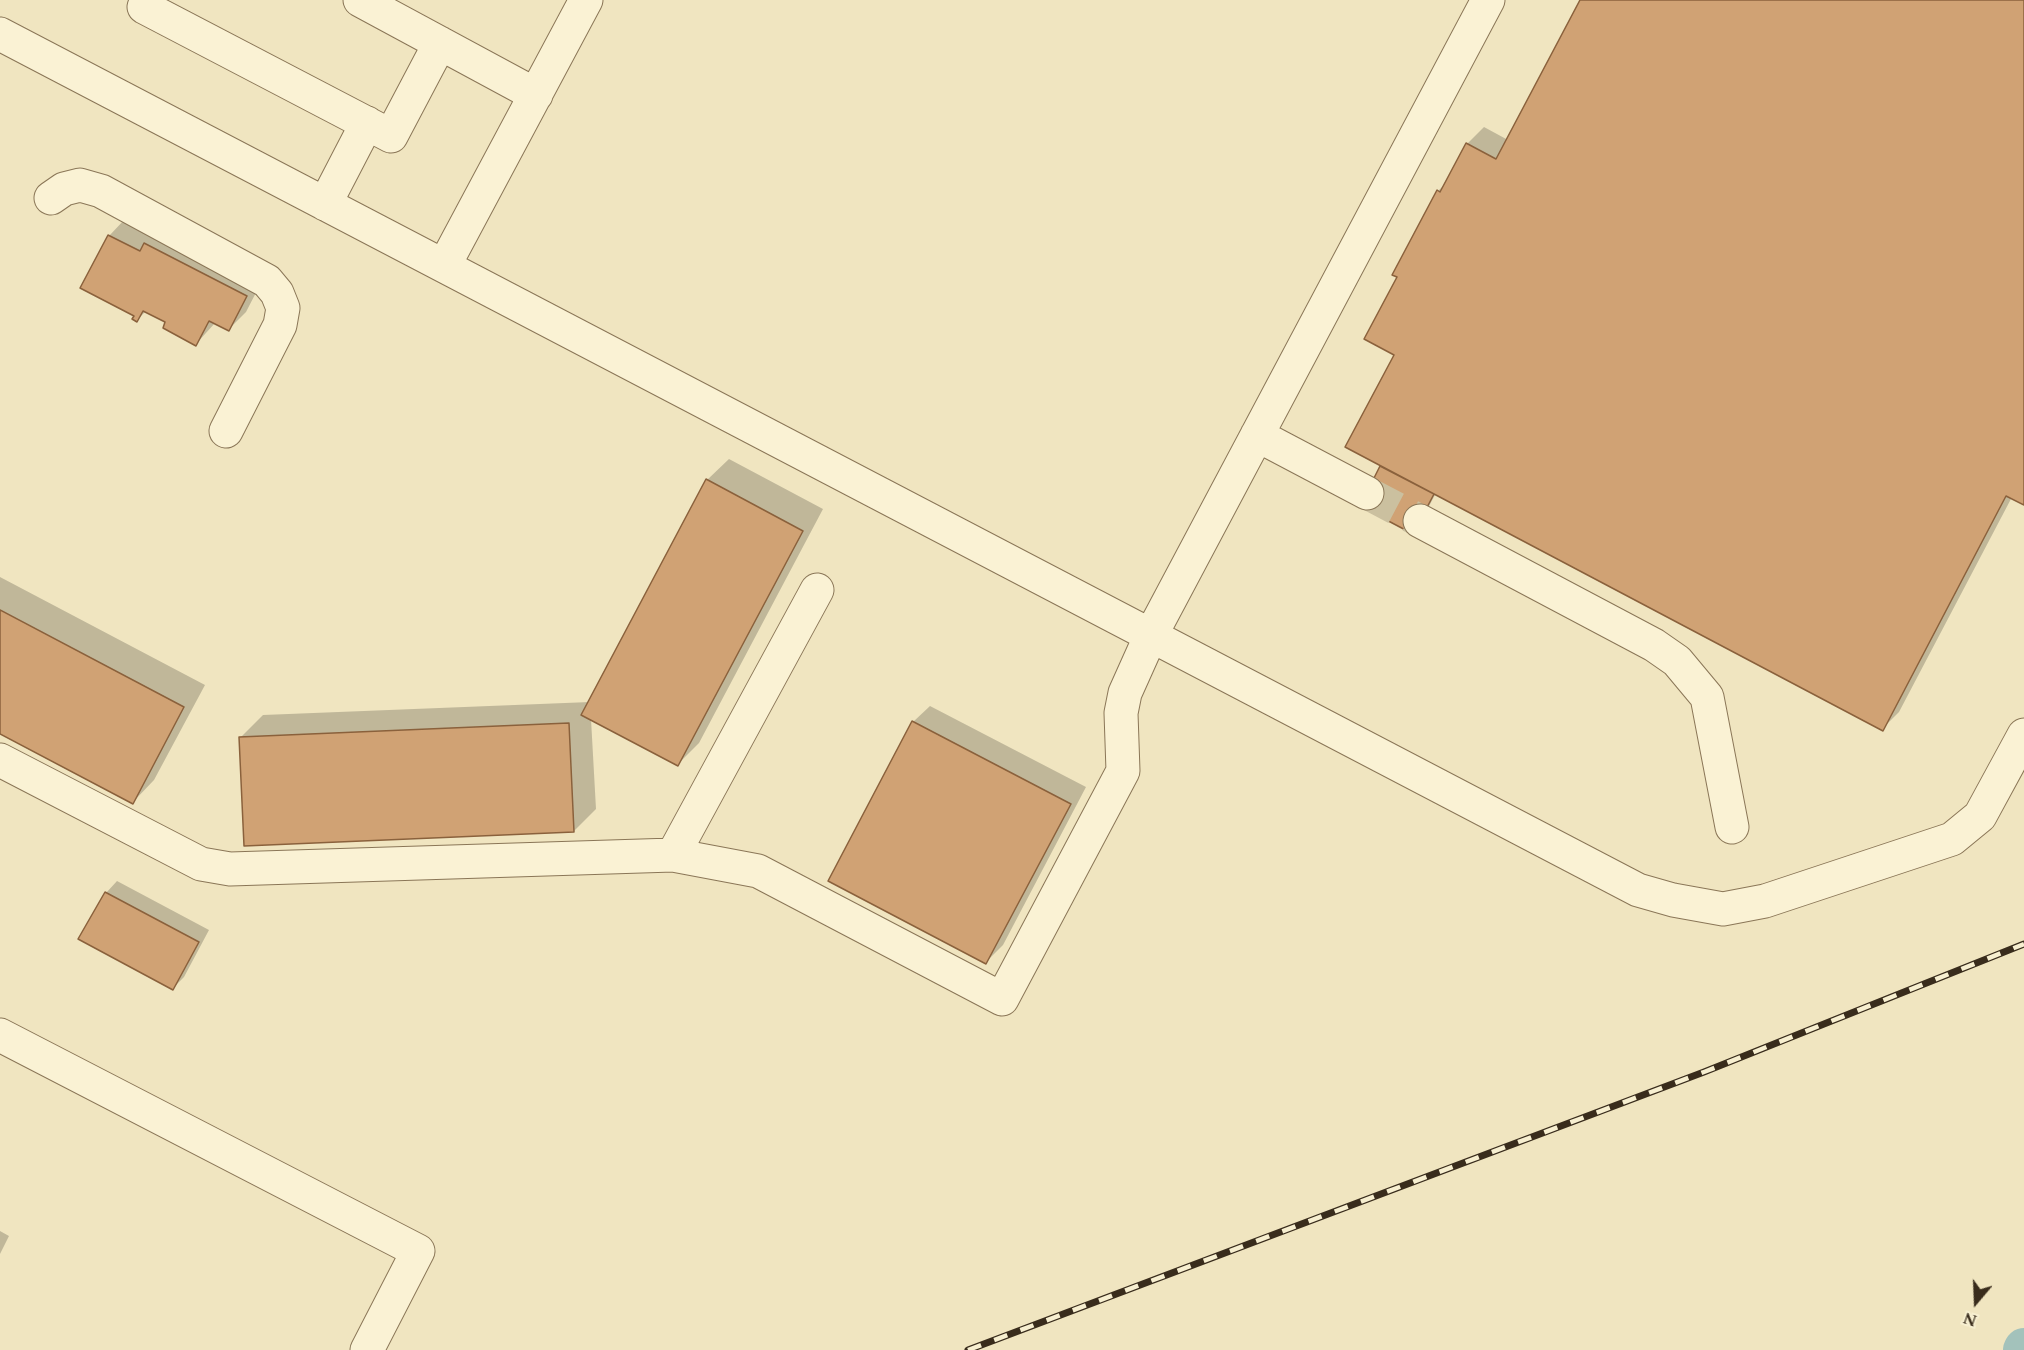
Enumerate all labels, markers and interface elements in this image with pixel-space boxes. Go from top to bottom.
north arrow [1946,1272,2006,1332]
text: N [1960,1306,1980,1332]

